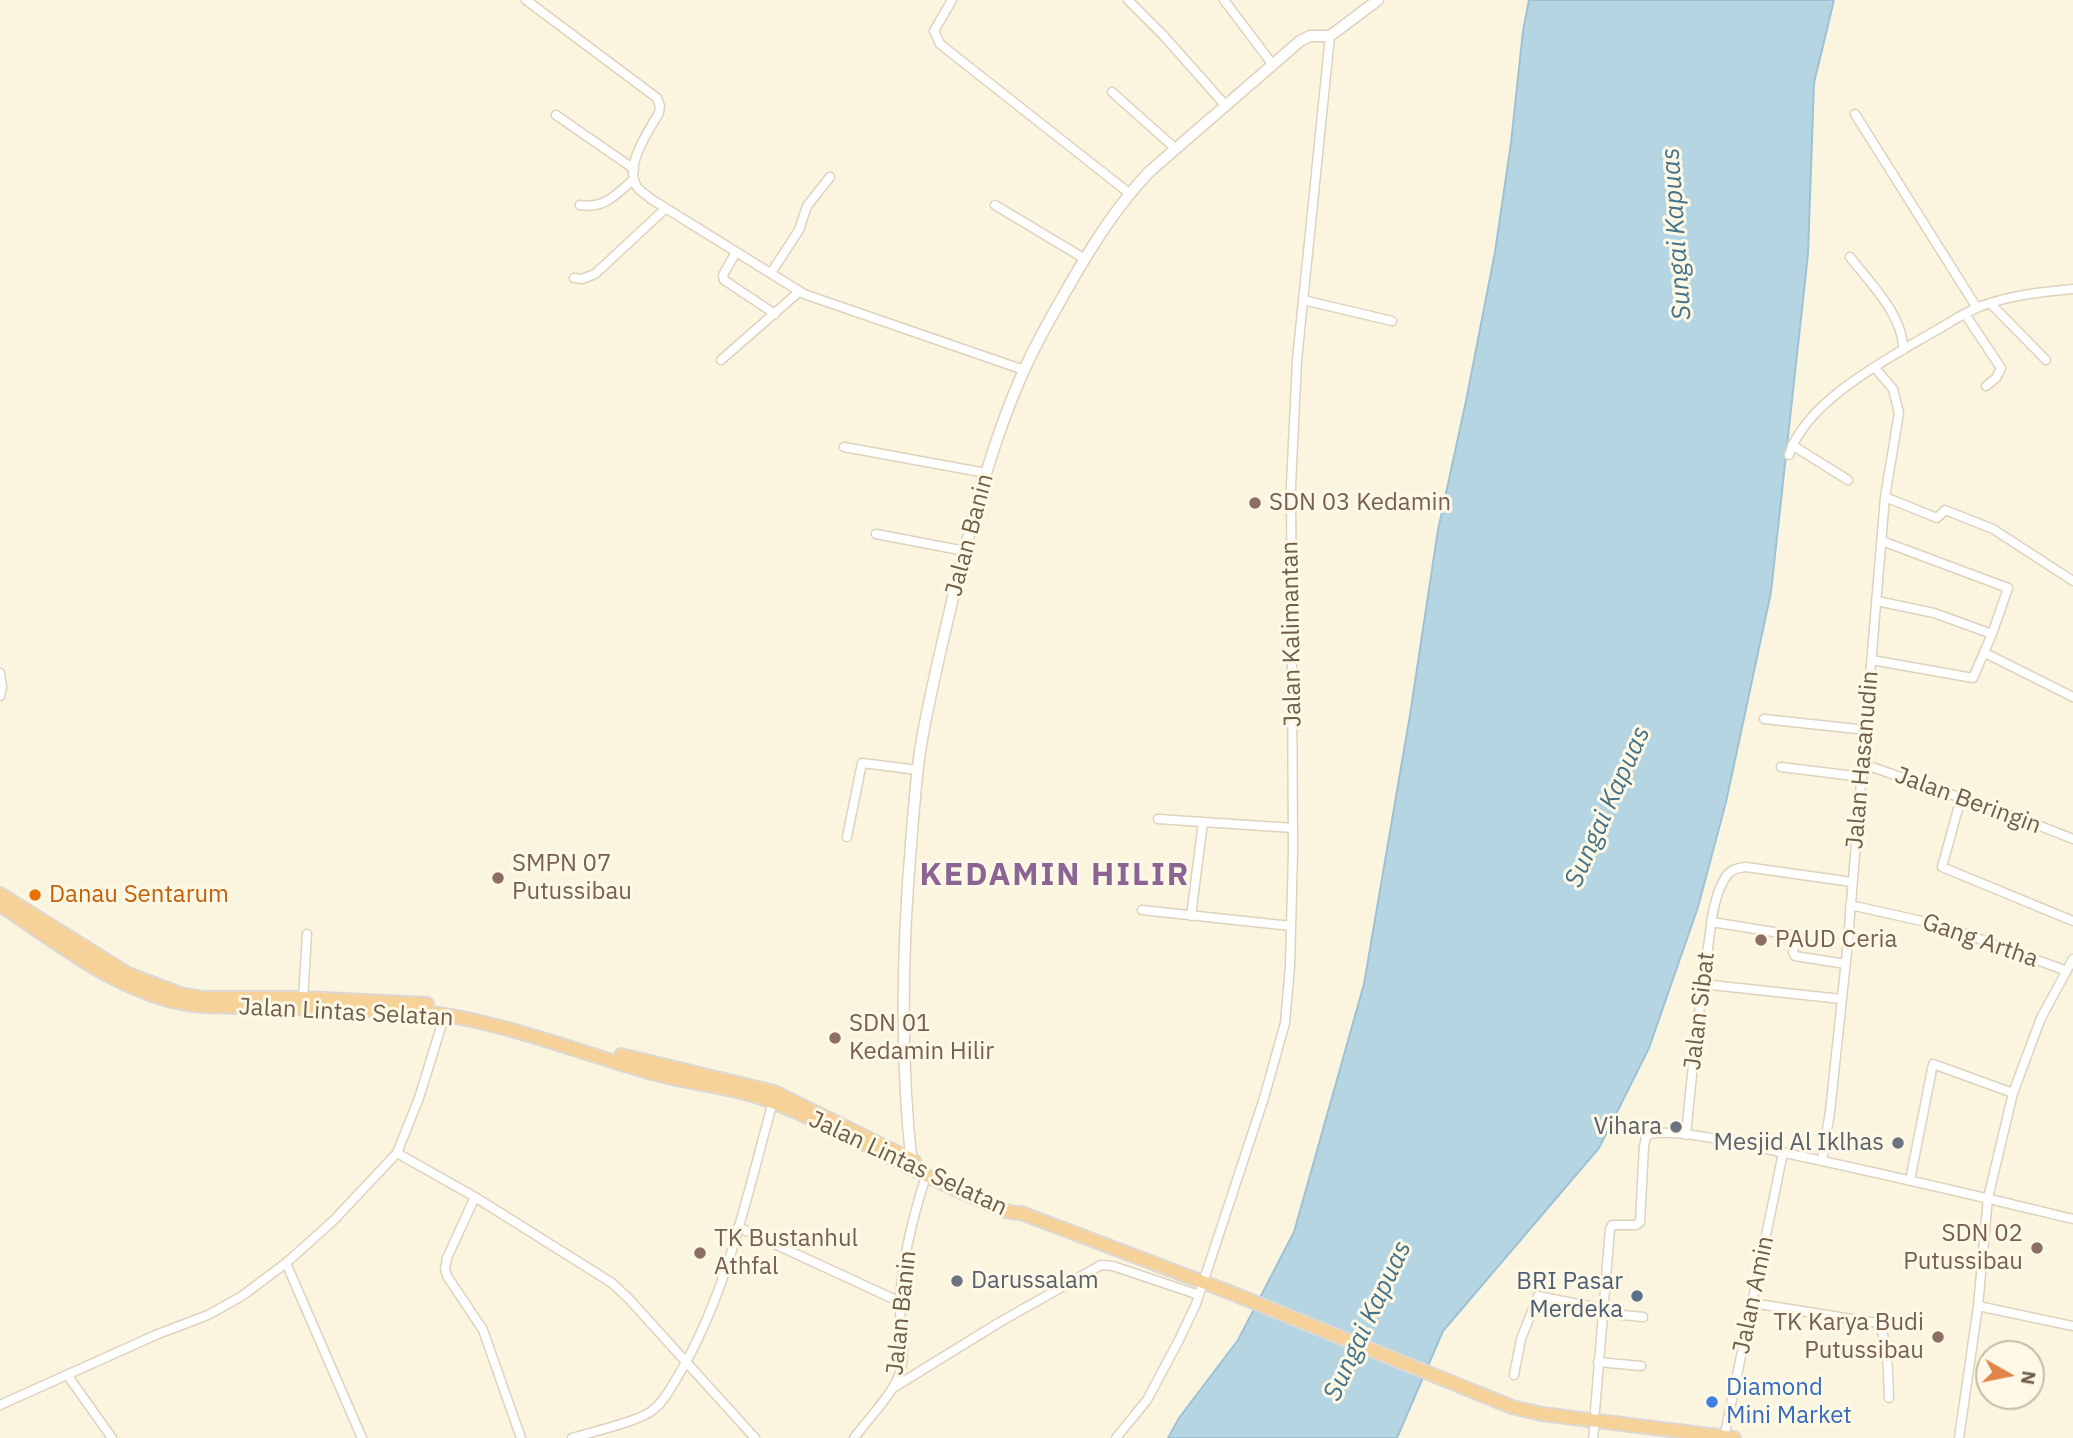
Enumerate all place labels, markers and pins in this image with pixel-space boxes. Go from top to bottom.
place label: SDN 03 Kedamin [1269,489,1451,517]
marker: SDN 03 Kedamin [1247,495,1263,511]
place label: SMPN 07 Putussibau [512,850,632,906]
marker: SMPN 07 Putussibau [490,870,506,886]
place label: Danau Sentarum [49,881,229,909]
marker: Danau Sentarum [27,887,43,903]
place label: PAUD Ceria [1775,926,1897,954]
marker: PAUD Ceria [1753,932,1769,948]
place label: SDN 01 Kedamin Hilir [849,1010,994,1066]
marker: SDN 01 Kedamin Hilir [827,1030,843,1046]
place label: Vihara [1593,1113,1662,1141]
marker: Vihara [1668,1119,1684,1135]
place label: Mesjid Al Iklhas [1714,1129,1884,1157]
marker: Mesjid Al Iklhas [1890,1135,1906,1151]
place label: SDN 02 Putussibau [1903,1220,2023,1276]
place label: TK Bustanhul Athfal [714,1225,858,1281]
marker: SDN 02 Putussibau [2029,1240,2045,1256]
marker: TK Bustanhul Athfal [692,1245,708,1261]
place label: Darussalam [971,1267,1099,1295]
place label: BRI Pasar Merdeka [1516,1268,1623,1324]
marker: Darussalam [949,1273,965,1289]
marker: BRI Pasar Merdeka [1629,1288,1645,1304]
place label: TK Karya Budi Putussibau [1773,1309,1924,1365]
marker: TK Karya Budi Putussibau [1930,1329,1946,1345]
place label: Diamond Mini Market [1726,1374,1852,1430]
marker: Diamond Mini Market [1704,1394,1720,1410]

